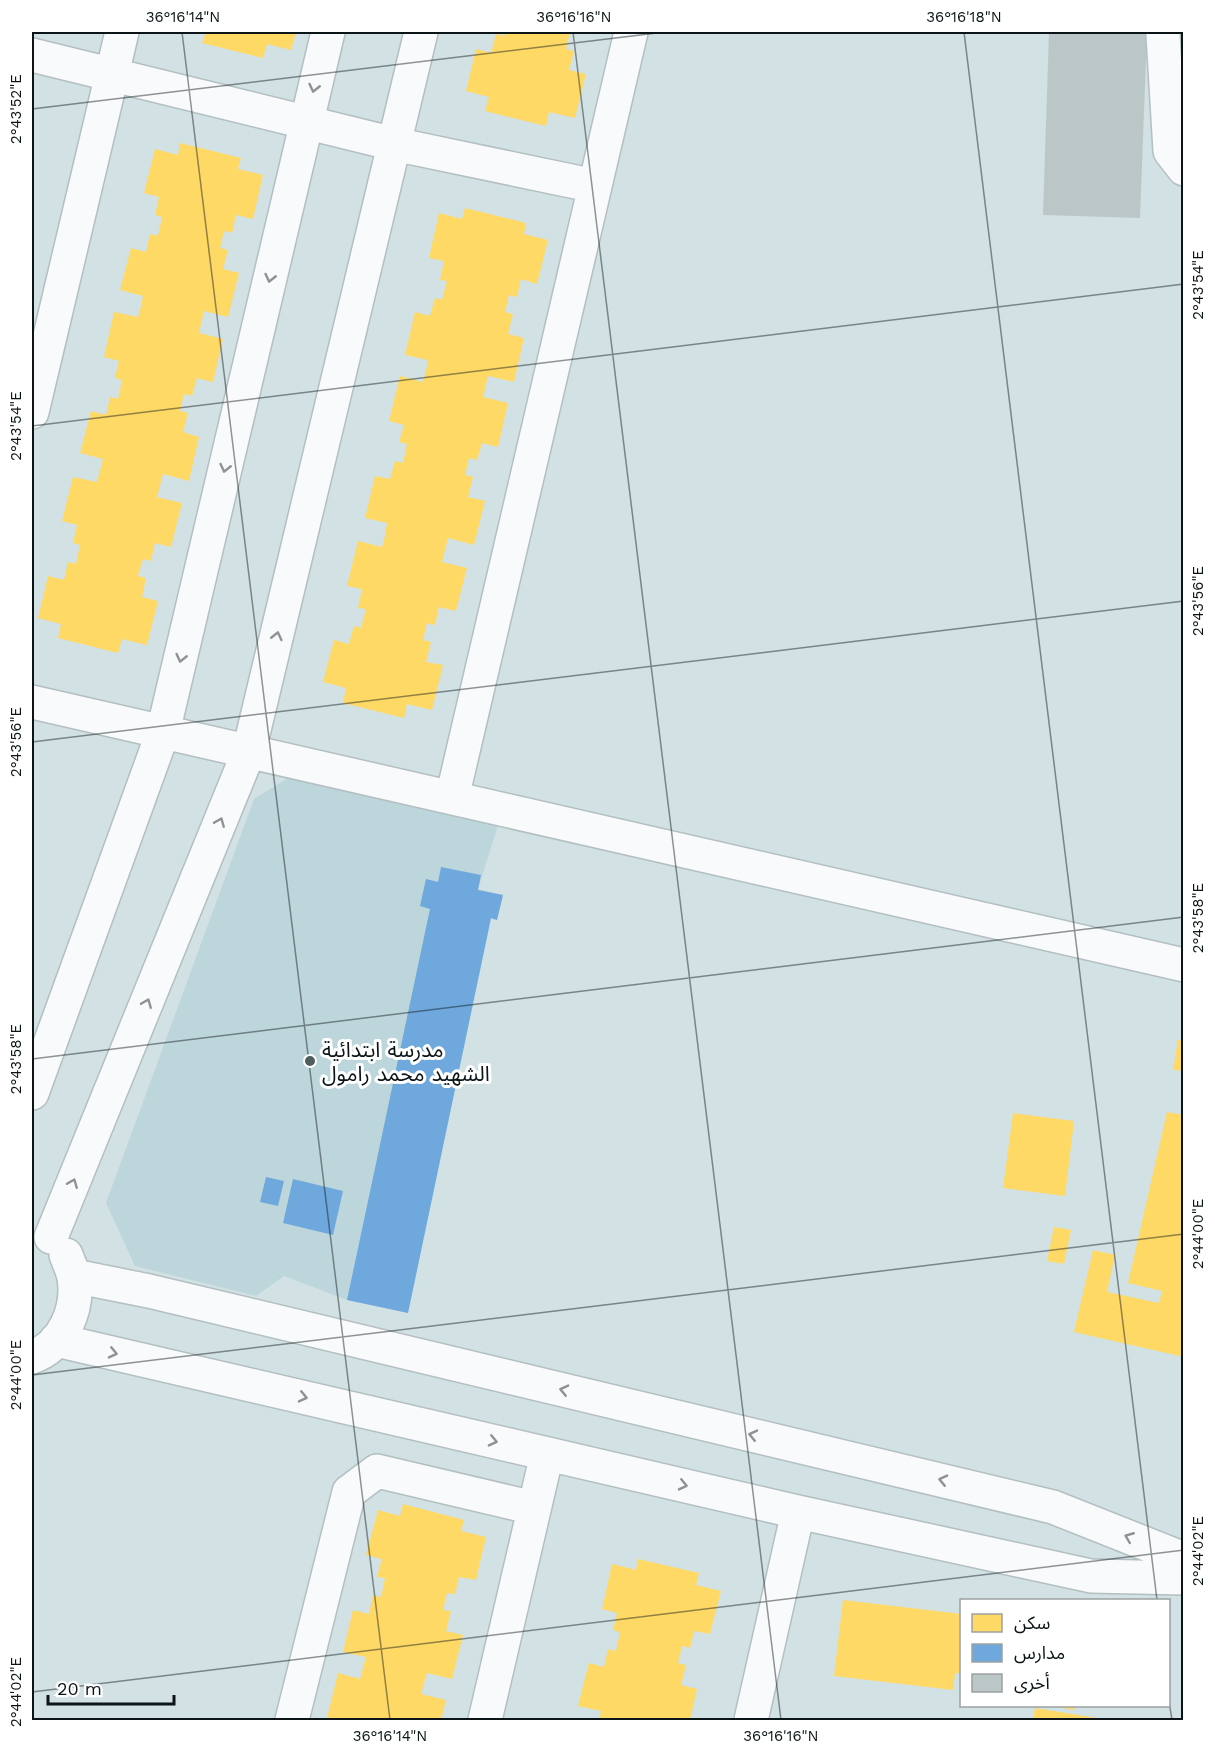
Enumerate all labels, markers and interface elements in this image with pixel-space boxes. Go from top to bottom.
text: 36°16'14"N [146,8,220,26]
text: 36°16'16"N [536,8,612,26]
text: 36°16'18"N [926,8,1002,26]
text: 2°43'52"E [7,74,25,144]
one-way arrow [309,83,322,93]
text: 2°43'54"E [1189,250,1207,320]
one-way arrow [264,273,277,283]
text: 2°43'54"E [7,391,25,461]
one-way arrow [220,463,233,473]
text: 2°43'56"E [1189,566,1207,636]
one-way arrow [269,631,282,641]
one-way arrow [175,653,188,663]
text: 2°43'56"E [7,707,25,777]
one-way arrow [213,817,226,828]
text: 2°43'58"E [1189,883,1207,953]
one-way arrow [140,998,152,1009]
text: 2°43'58"E [7,1024,25,1094]
place label: مدرسة ابتدائية الشهيد محمد رامول [322,1037,490,1086]
marker: مدرسة ابتدائية الشهيد محمد رامول [303,1054,317,1068]
one-way arrow [66,1178,78,1189]
text: 2°44'00"E [1189,1199,1207,1269]
text: 2°44'00"E [7,1340,25,1410]
one-way arrow [108,1346,118,1359]
one-way arrow [559,1384,569,1397]
one-way arrow [298,1390,308,1403]
one-way arrow [749,1429,759,1442]
one-way arrow [488,1434,498,1447]
one-way arrow [938,1475,948,1488]
one-way arrow [678,1478,688,1491]
text: 2°44'02"E [1189,1516,1207,1586]
one-way arrow [1124,1532,1135,1544]
legend [960,1599,1170,1707]
text: سكن [1014,1612,1050,1634]
text: مدارس [1014,1642,1065,1664]
text: 2°44'02"E [7,1657,25,1727]
scale bar [48,1668,174,1706]
text: أخرى [1014,1672,1050,1694]
text: 20 m [57,1678,102,1699]
text: 36°16'14"N [353,1727,427,1745]
text: 36°16'16"N [743,1727,819,1745]

